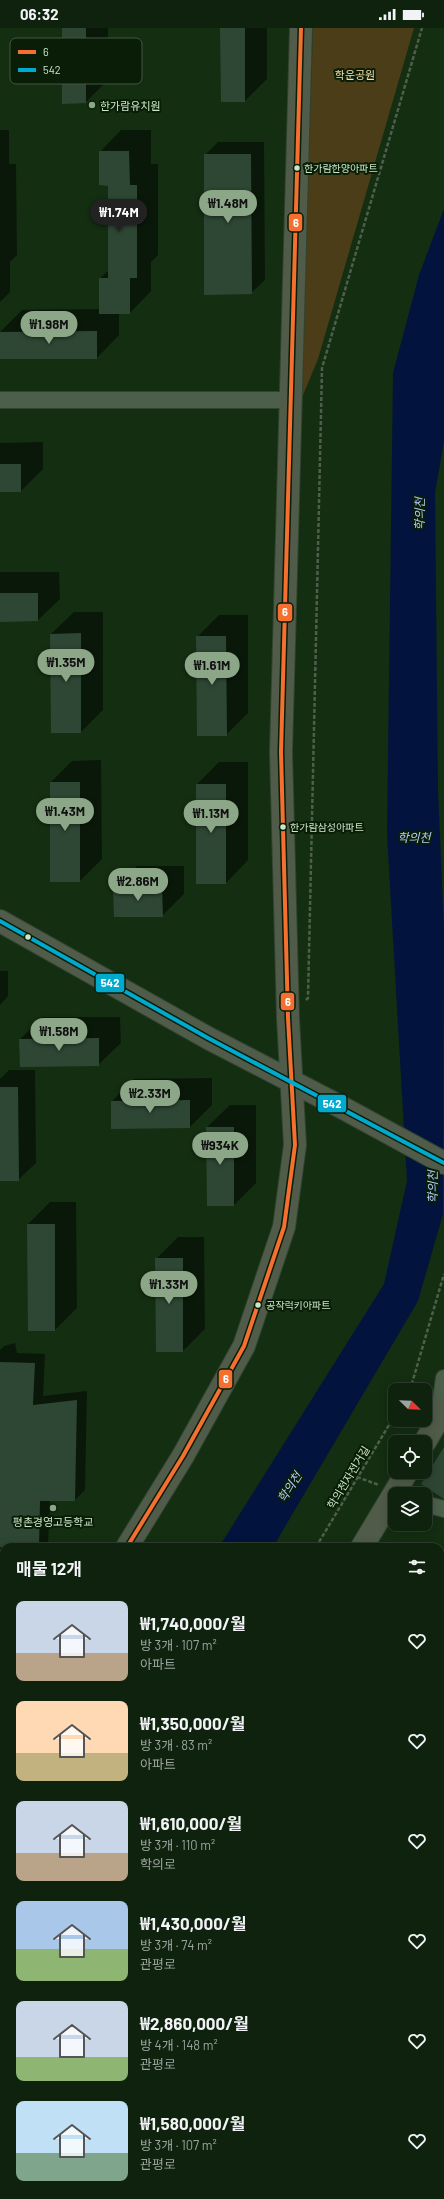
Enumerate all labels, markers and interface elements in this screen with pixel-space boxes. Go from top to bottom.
text: 06:32 [20,5,59,23]
legend [10,38,142,84]
text: 6 [43,45,49,58]
text: 542 [43,63,61,76]
park label: 학운공원 [335,68,375,81]
place label: 한가람유치원 [100,99,161,112]
marker: 한가람유치원 [87,100,97,110]
place label: 한가람한양아파트 [304,162,378,174]
marker: 한가람한양아파트 [292,163,302,173]
pin: ₩1.48M [195,190,261,224]
text: ₩1.48M [208,195,248,211]
pin: ₩1.74M [86,199,152,233]
text: ₩1.74M [99,204,139,220]
line badge: 6 [288,213,303,232]
text: 6 [293,216,299,229]
pin: ₩1.98M [16,311,82,345]
text: ₩1.98M [29,316,69,332]
water label: 학의천 [412,495,426,531]
line badge: 6 [277,603,293,622]
text: 6 [282,605,288,618]
pin: ₩1.35M [33,649,99,683]
pin: ₩1.61M [179,652,245,686]
text: ₩1.35M [46,654,86,670]
text: ₩1.61M [194,657,230,673]
pin: ₩1.43M [32,798,98,832]
pin: ₩1.13M [178,800,244,834]
text: ₩1.43M [45,803,85,819]
text: ₩1.13M [193,805,229,821]
place label: 한가람삼성아파트 [290,821,364,833]
marker: 한가람삼성아파트 [278,822,288,832]
water label: 학의천 [397,830,433,844]
pin: ₩2.86M [105,868,171,902]
text: ₩2.86M [117,873,159,889]
unlabelled marker [23,932,33,942]
line badge: 542 [95,973,125,993]
text: 542 [101,976,119,989]
line badge: 6 [280,992,295,1011]
text: 6 [285,995,291,1008]
pin: ₩1.58M [26,1018,92,1052]
text: ₩1.58M [39,1023,79,1039]
pin: ₩2.33M [117,1080,183,1114]
text: ₩2.33M [129,1085,171,1101]
line badge: 542 [317,1094,347,1113]
text: 542 [323,1097,341,1110]
pin: ₩934K [192,1132,248,1166]
text: ₩934K [201,1137,239,1153]
water label: 학의천 [425,1168,439,1204]
pin: ₩1.33M [136,1271,202,1305]
text: ₩1.33M [149,1276,189,1292]
place label: 공작럭키아파트 [266,1299,330,1311]
marker: 공작럭키아파트 [253,1300,263,1310]
line badge: 6 [218,1369,233,1389]
text: 6 [223,1372,229,1385]
north arrow [388,1383,432,1427]
map controls [388,1383,432,1531]
button: locate [388,1435,432,1479]
street label: 학의천자전거길 [324,1443,372,1511]
water label: 학의천 [274,1468,305,1505]
button: layers [388,1487,432,1531]
marker: 평촌경영고등학교 [48,1503,58,1513]
place label: 평촌경영고등학교 [13,1515,93,1528]
icon: filters [406,1556,428,1578]
text: 매물 12개 [16,1558,82,1578]
text: ₩1,740,000/월 [140,1613,246,1633]
icon: home [48,1617,96,1665]
icon: heart [406,1630,428,1652]
text: 방 3개 · 107 m² [140,1637,217,1653]
text: 아파트 [140,1656,176,1672]
text: ₩1,350,000/월 [140,1713,245,1733]
icon: home [48,1717,96,1765]
icon: heart [406,1730,428,1752]
text: 방 3개 · 83 m² [140,1737,212,1753]
text: 아파트 [140,1756,176,1772]
text: ₩1,610,000/월 [140,1813,242,1833]
icon: home [48,1817,96,1865]
icon: heart [406,1830,428,1852]
text: 방 3개 · 110 m² [140,1837,215,1853]
text: 학의로 [140,1856,176,1872]
text: ₩1,430,000/월 [140,1913,247,1933]
icon: home [48,1917,96,1965]
icon: heart [406,1930,428,1952]
text: 방 3개 · 74 m² [140,1937,212,1953]
text: 관평로 [140,1956,176,1972]
text: ₩2,860,000/월 [140,2013,249,2033]
icon: home [48,2017,96,2065]
icon: heart [406,2030,428,2052]
text: 방 4개 · 148 m² [140,2037,218,2053]
text: 관평로 [140,2056,176,2072]
text: ₩1,580,000/월 [140,2113,245,2133]
icon: home [48,2117,96,2165]
icon: heart [406,2130,428,2152]
text: 방 3개 · 107 m² [140,2137,217,2153]
text: 관평로 [140,2156,176,2172]

